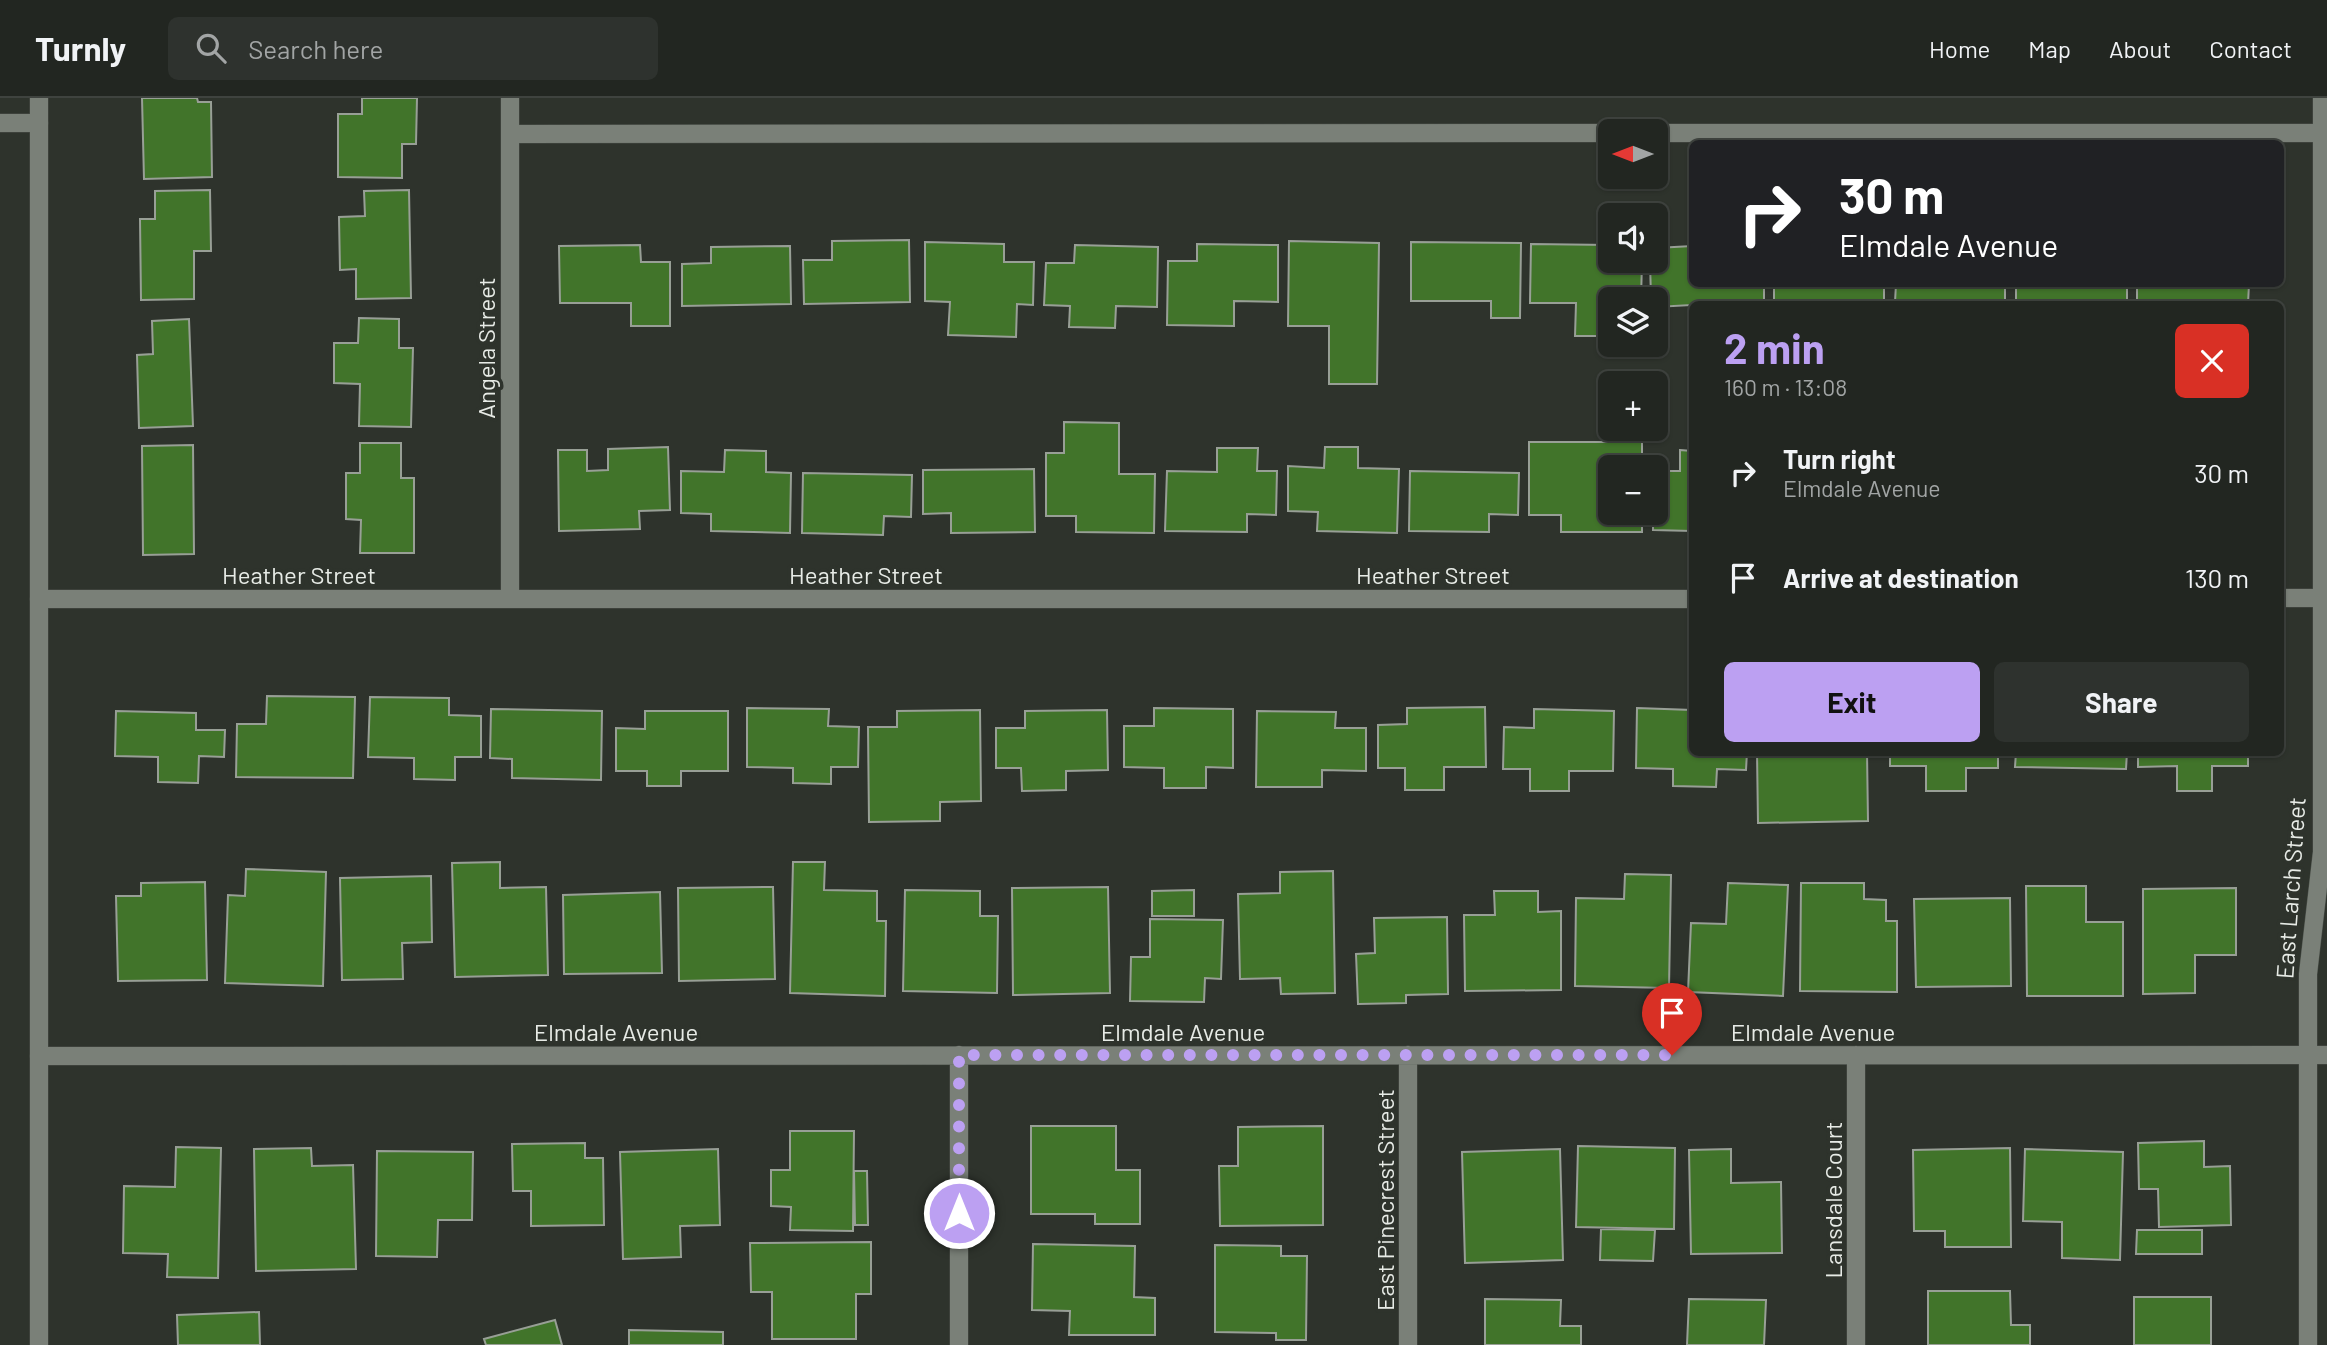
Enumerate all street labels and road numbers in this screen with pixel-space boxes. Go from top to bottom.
street label: Angela Street [471,277,500,419]
street label: Heather Street [222,560,376,589]
street label: Heather Street [789,560,943,589]
street label: Heather Street [1356,560,1510,589]
street label: East Larch Street [2269,796,2311,980]
street label: Elmdale Avenue [534,1017,698,1046]
street label: Elmdale Avenue [1101,1017,1265,1046]
street label: Elmdale Avenue [1731,1017,1895,1046]
street label: East Pinecrest Street [1370,1089,1399,1311]
street label: Lansdale Court [1818,1121,1847,1279]

